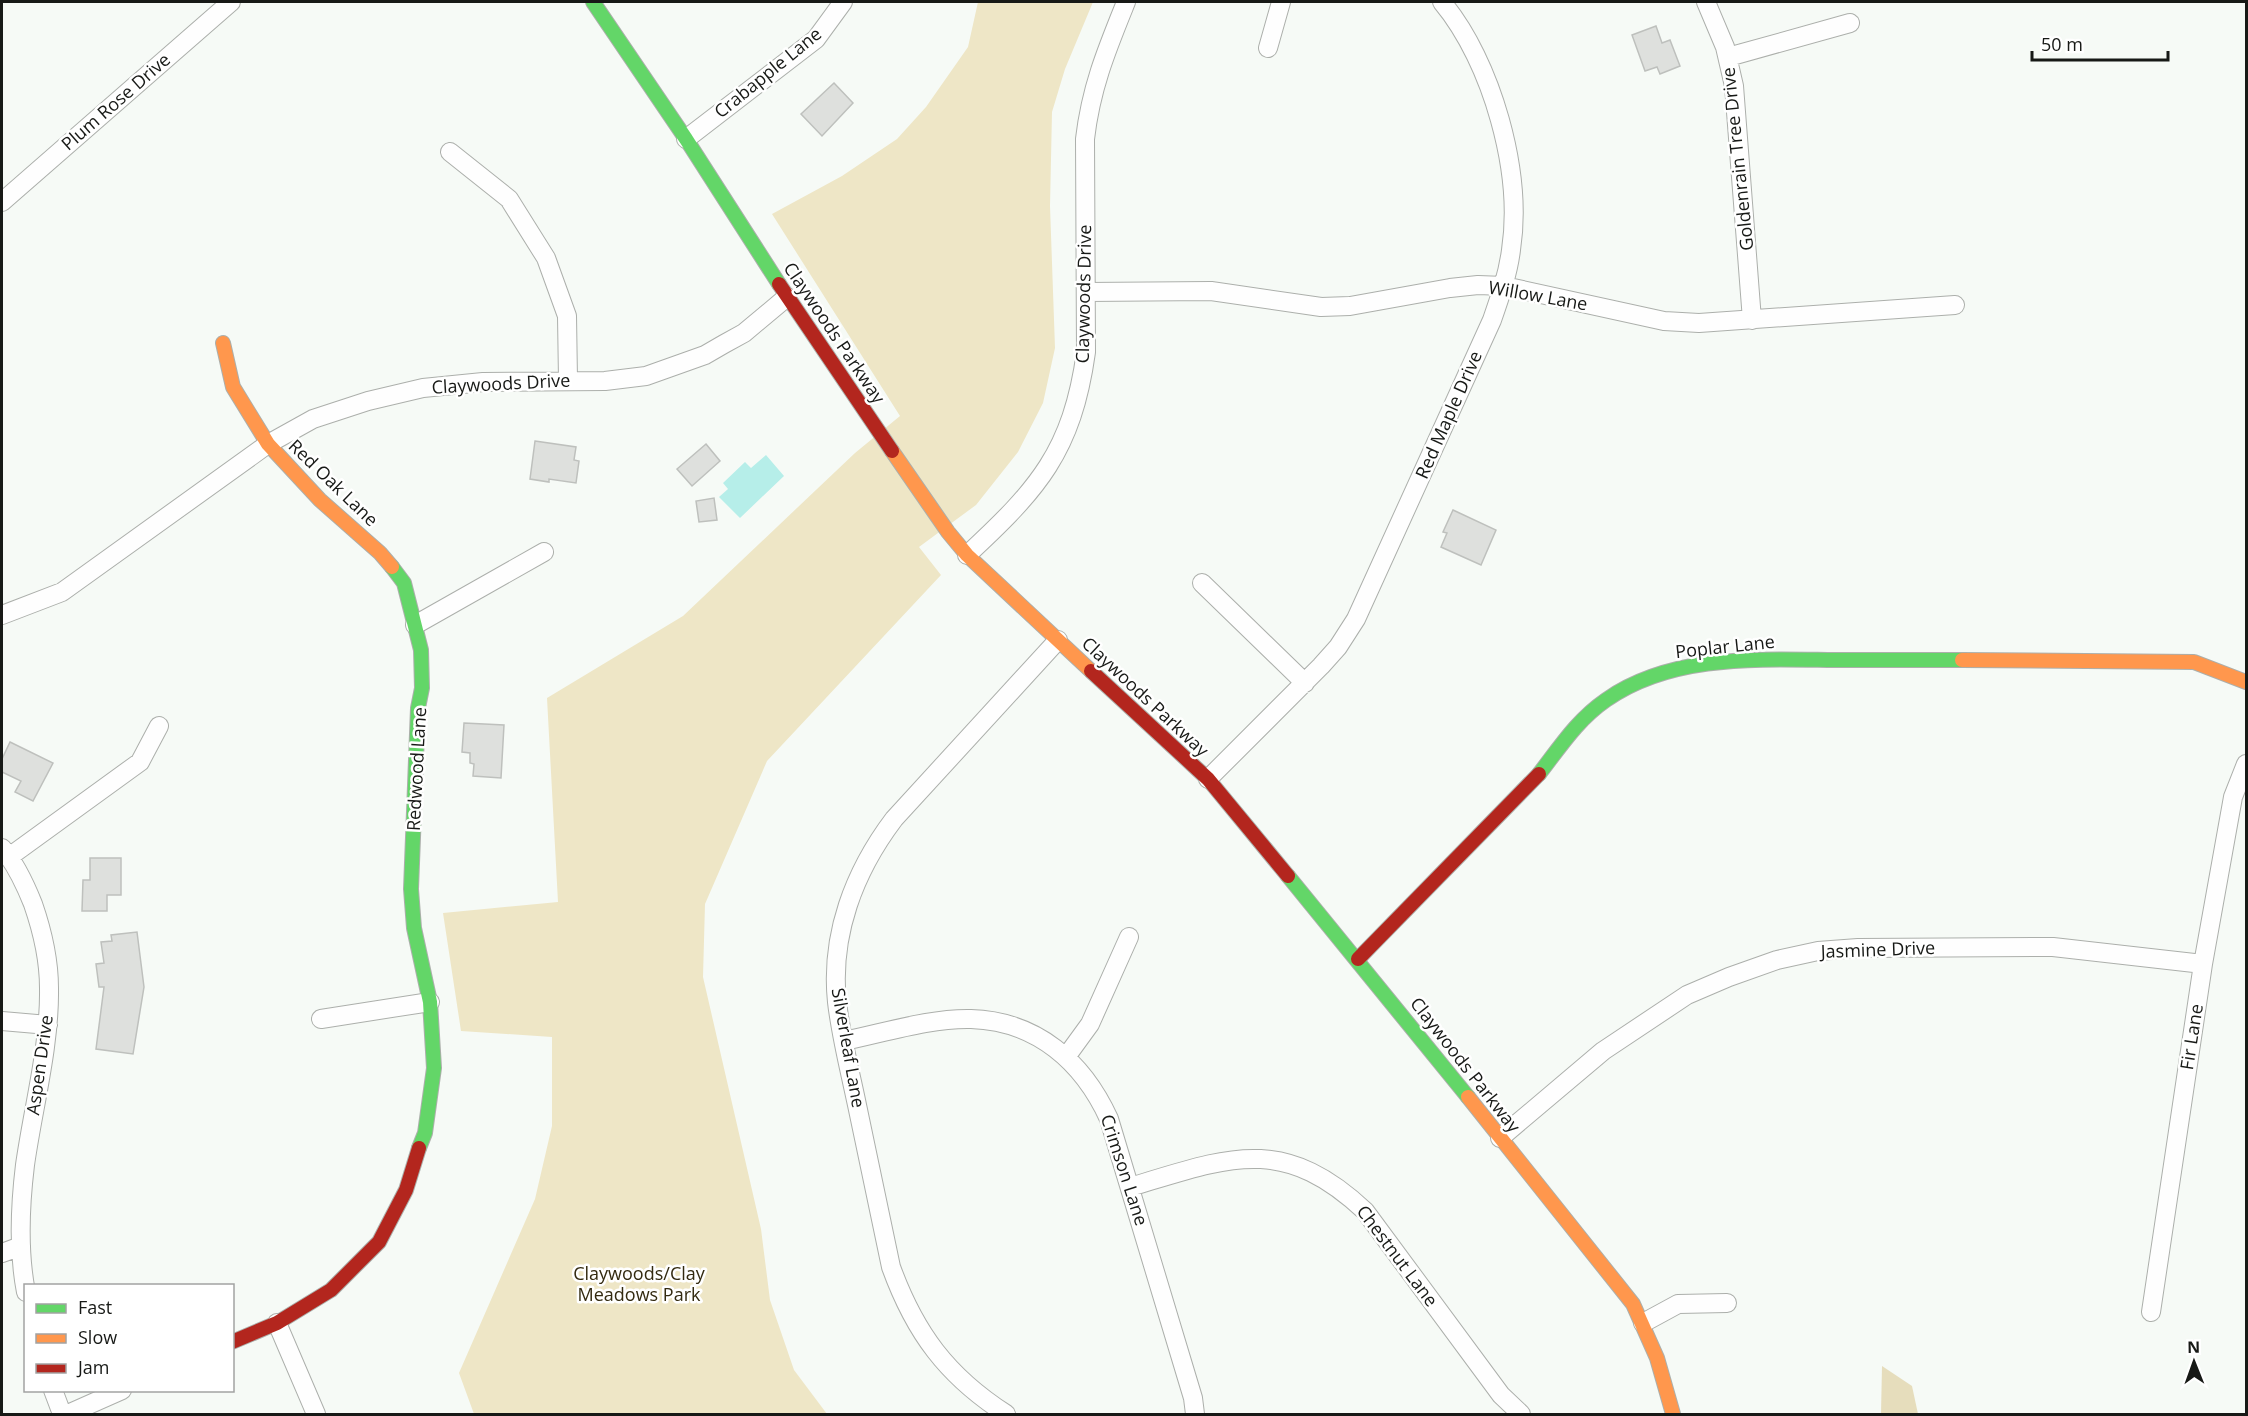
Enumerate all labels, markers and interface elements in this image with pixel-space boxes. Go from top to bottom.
street label: Crabapple Lane [709,21,826,123]
scale bar [2032,24,2168,62]
text: 50 m [2041,32,2083,56]
street label: Plum Rose Drive [56,47,175,155]
street label: Goldenrain Tree Drive [1715,66,1759,252]
street label: Claywoods Drive [1070,224,1096,364]
street label: Claywoods Parkway [779,257,892,409]
street label: Willow Lane [1487,274,1590,316]
street label: Red Maple Drive [1409,347,1487,482]
street label: Claywoods Drive [431,367,571,399]
street label: Red Oak Lane [284,433,384,531]
street label: Poplar Lane [1674,629,1776,663]
street label: Claywoods Parkway [1077,631,1215,762]
street label: Redwood Lane [401,706,431,832]
street label: Jasmine Drive [1818,935,1936,963]
street label: Silverleaf Lane [827,986,871,1110]
street label: Claywoods Parkway [1405,992,1527,1138]
street label: Fir Lane [2174,1002,2208,1072]
street label: Aspen Drive [20,1013,58,1116]
street label: Crimson Lane [1096,1111,1154,1228]
street label: Chestnut Lane [1352,1200,1444,1311]
park label: Claywoods/Clay Meadows Park [573,1261,706,1306]
legend [24,1284,234,1392]
text: Fast [78,1295,112,1319]
text: Slow [78,1325,117,1349]
north arrow [2164,1332,2224,1392]
text: N [2187,1336,2200,1358]
text: Jam [76,1355,110,1379]

